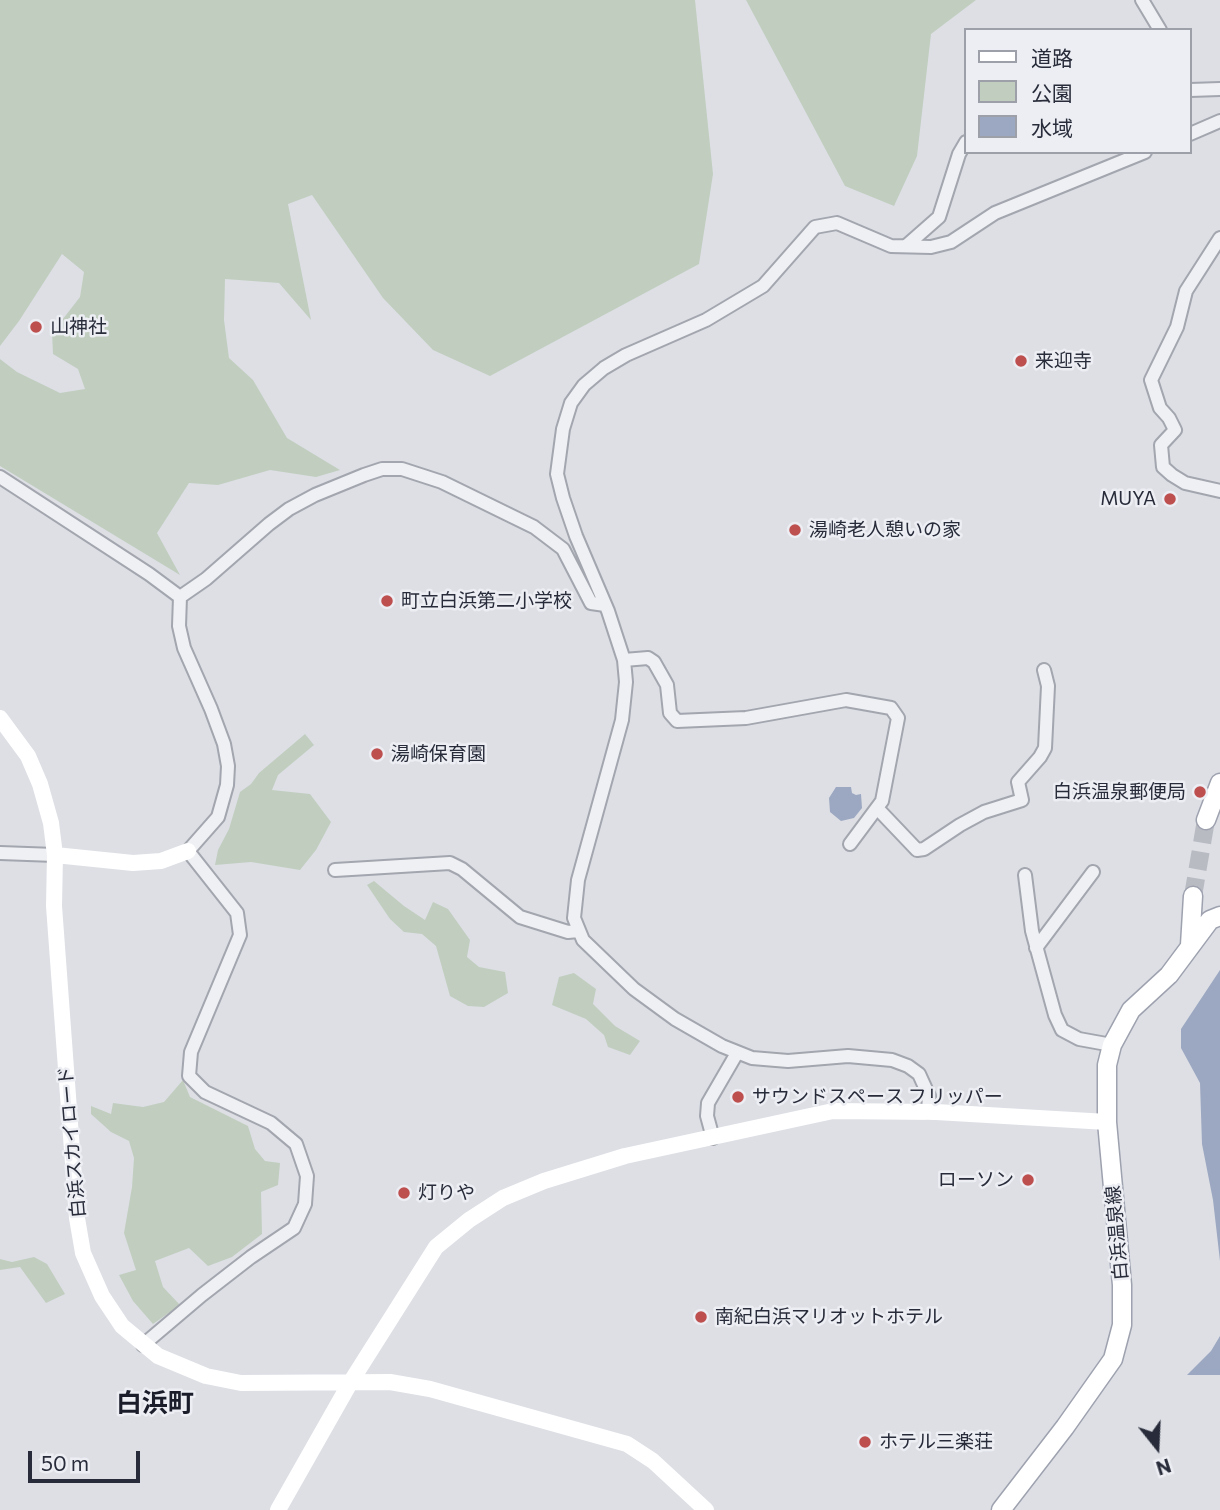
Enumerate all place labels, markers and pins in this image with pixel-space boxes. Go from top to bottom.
place label: 山神社 [50,316,107,338]
marker: 山神社 [28,319,44,335]
place label: 来迎寺 [1035,350,1092,372]
marker: 来迎寺 [1013,353,1029,369]
place label: MUYA [1100,488,1156,510]
marker: MUYA [1162,491,1178,507]
place label: 湯崎老人憩いの家 [809,519,961,541]
marker: 湯崎老人憩いの家 [787,522,803,538]
place label: 町立白浜第二小学校 [401,590,572,612]
marker: 町立白浜第二小学校 [379,593,395,609]
place label: 湯崎保育園 [391,743,486,765]
marker: 湯崎保育園 [369,746,385,762]
place label: 白浜温泉郵便局 [1053,781,1186,803]
marker: 白浜温泉郵便局 [1192,784,1208,800]
place label: サウンドスペース フリッパー [752,1086,1003,1108]
marker: サウンドスペース フリッパー [730,1089,746,1105]
place label: ローソン [938,1169,1014,1191]
marker: ローソン [1020,1172,1036,1188]
place label: 灯りや [418,1182,475,1204]
marker: 灯りや [396,1185,412,1201]
place label: 南紀白浜マリオットホテル [715,1306,943,1328]
marker: 南紀白浜マリオットホテル [693,1309,709,1325]
place label: ホテル三楽荘 [879,1431,993,1453]
marker: ホテル三楽荘 [857,1434,873,1450]

